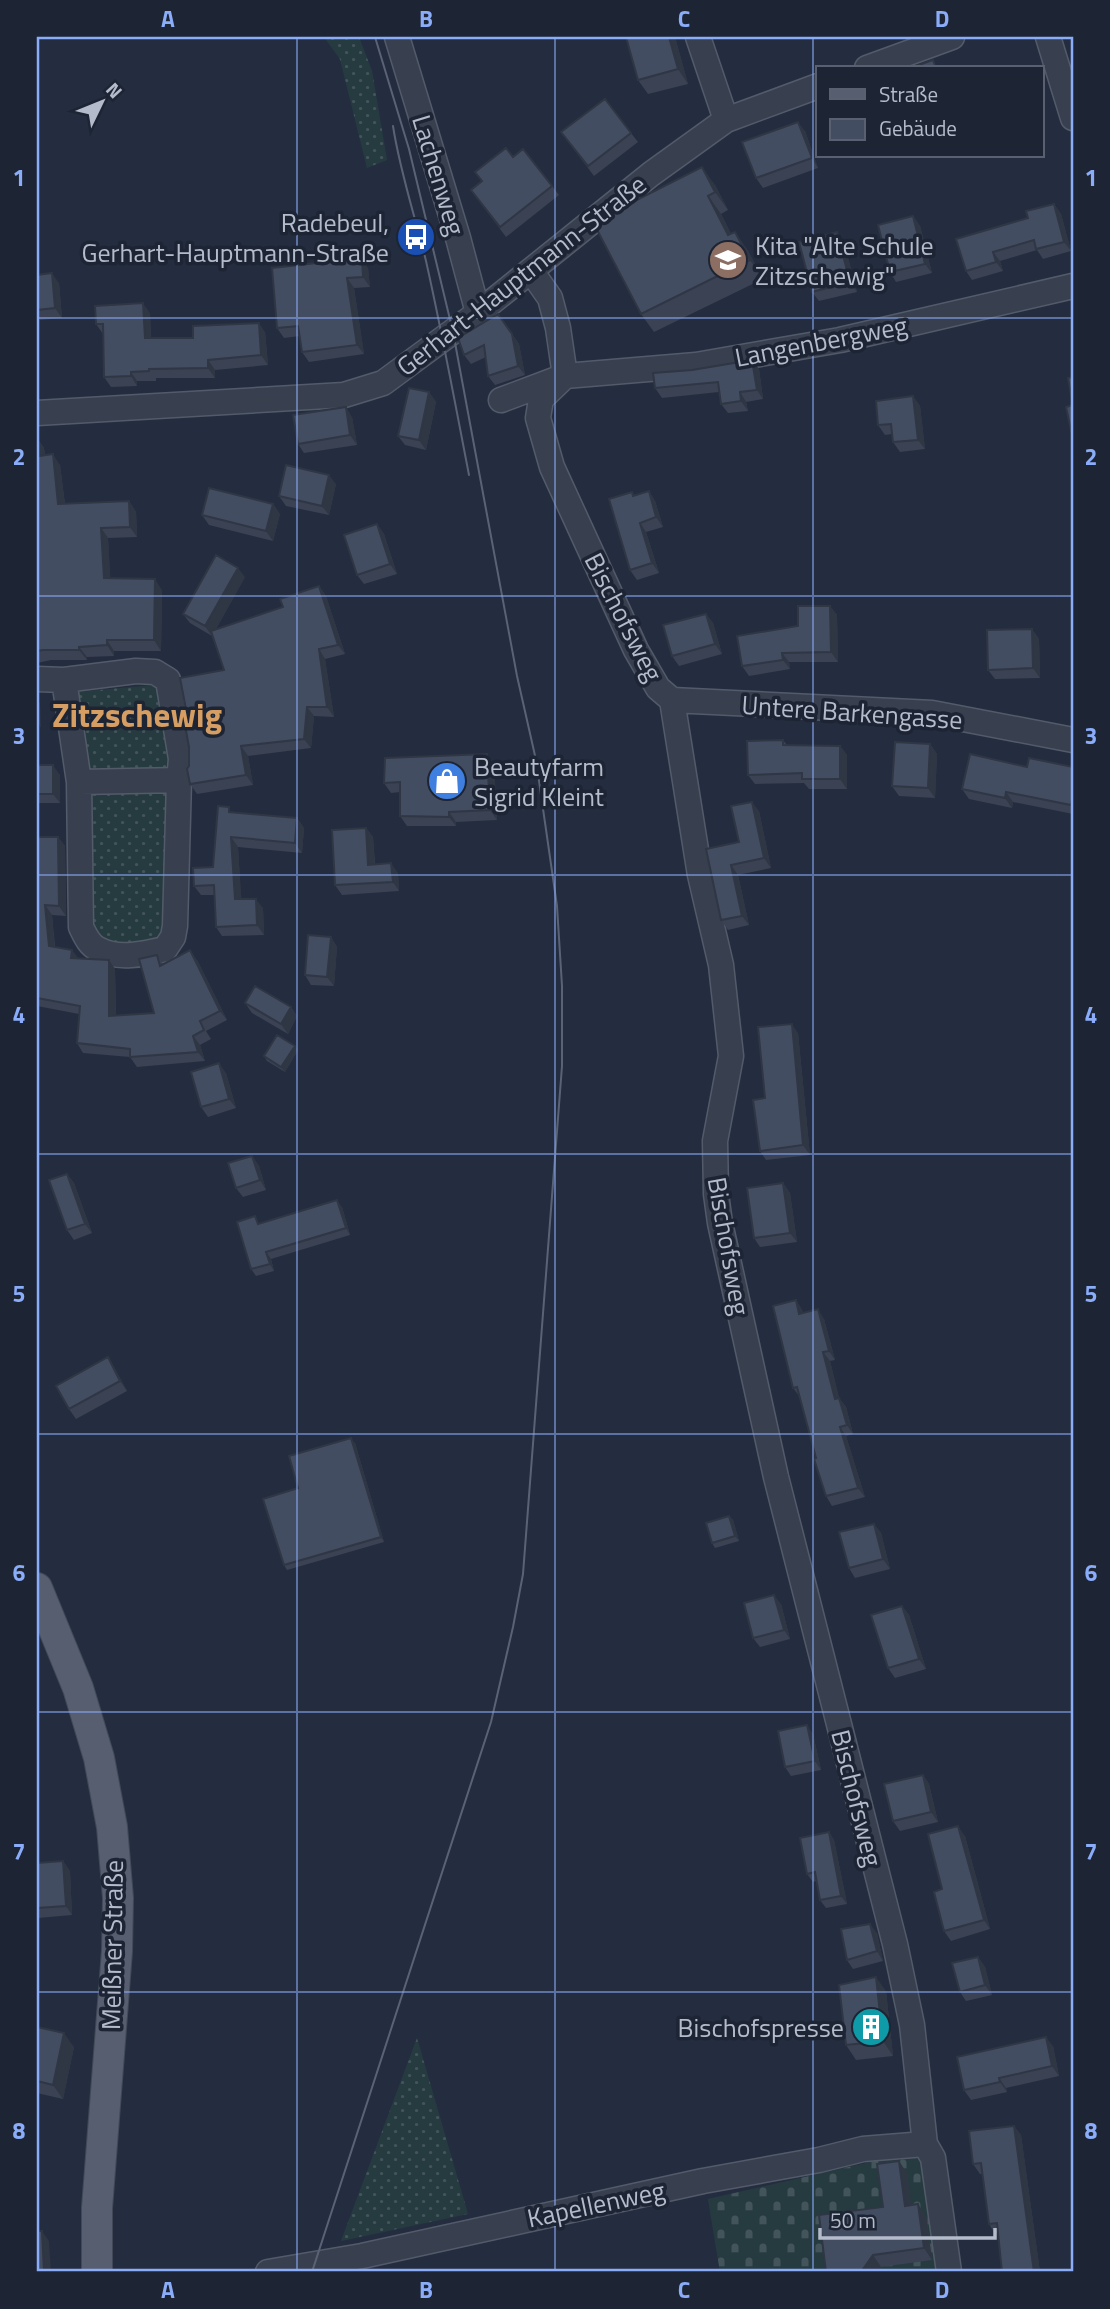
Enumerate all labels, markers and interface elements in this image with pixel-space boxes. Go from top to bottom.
text: A [161,1,175,36]
text: B [419,1,433,36]
text: C [678,1,690,36]
text: D [935,1,949,36]
north arrow [66,66,136,136]
legend [816,66,1044,158]
text: N [100,75,130,105]
text: Straße [879,78,938,110]
street label: Lachenweg [402,110,476,240]
text: Gebäude [879,112,957,144]
text: 1 [13,160,25,195]
text: 1 [1085,160,1097,195]
street label: Gerhart-Hauptmann-Straße [388,165,654,385]
place label: Radebeul, Gerhart-Hauptmann-Straße [81,203,389,272]
bus stop icon: Radebeul, Gerhart-Hauptmann-Straße [395,216,437,258]
place label: Kita "Alte Schule Zitzschewig" [755,226,934,295]
school or university icon: Kita "Alte Schule Zitzschewig" [707,239,749,281]
street label: Langenbergweg [731,305,911,377]
text: 2 [13,439,25,474]
text: 2 [1085,439,1097,474]
street label: Bischofsweg [575,546,673,688]
street label: Untere Barkengasse [740,685,964,739]
district label: Zitzschewig [52,690,222,740]
text: 3 [13,718,25,753]
text: 3 [1085,718,1097,753]
place label: Beautyfarm Sigrid Kleint [474,747,604,816]
shop icon: Beautyfarm Sigrid Kleint [426,760,468,802]
text: 4 [13,997,25,1032]
text: 4 [1085,997,1097,1032]
street label: Bischofsweg [698,1174,760,1318]
text: 5 [13,1276,25,1311]
text: 5 [1085,1276,1097,1311]
text: 6 [13,1555,26,1590]
text: 6 [1085,1555,1098,1590]
street label: Bischofsweg [821,1726,893,1870]
text: 7 [13,1834,25,1869]
text: 7 [1085,1834,1097,1869]
street label: Meißner Straße [91,1860,133,2030]
building icon: Bischofspresse [850,2006,892,2048]
place label: Bischofspresse [678,2008,844,2047]
text: 8 [13,2113,26,2148]
text: 8 [1085,2113,1098,2148]
street label: Kapellenweg [524,2170,668,2238]
scale bar [820,2197,995,2241]
text: 50 m [830,2204,876,2236]
text: A [161,2272,175,2307]
text: B [419,2272,433,2307]
text: C [678,2272,690,2307]
text: D [935,2272,949,2307]

